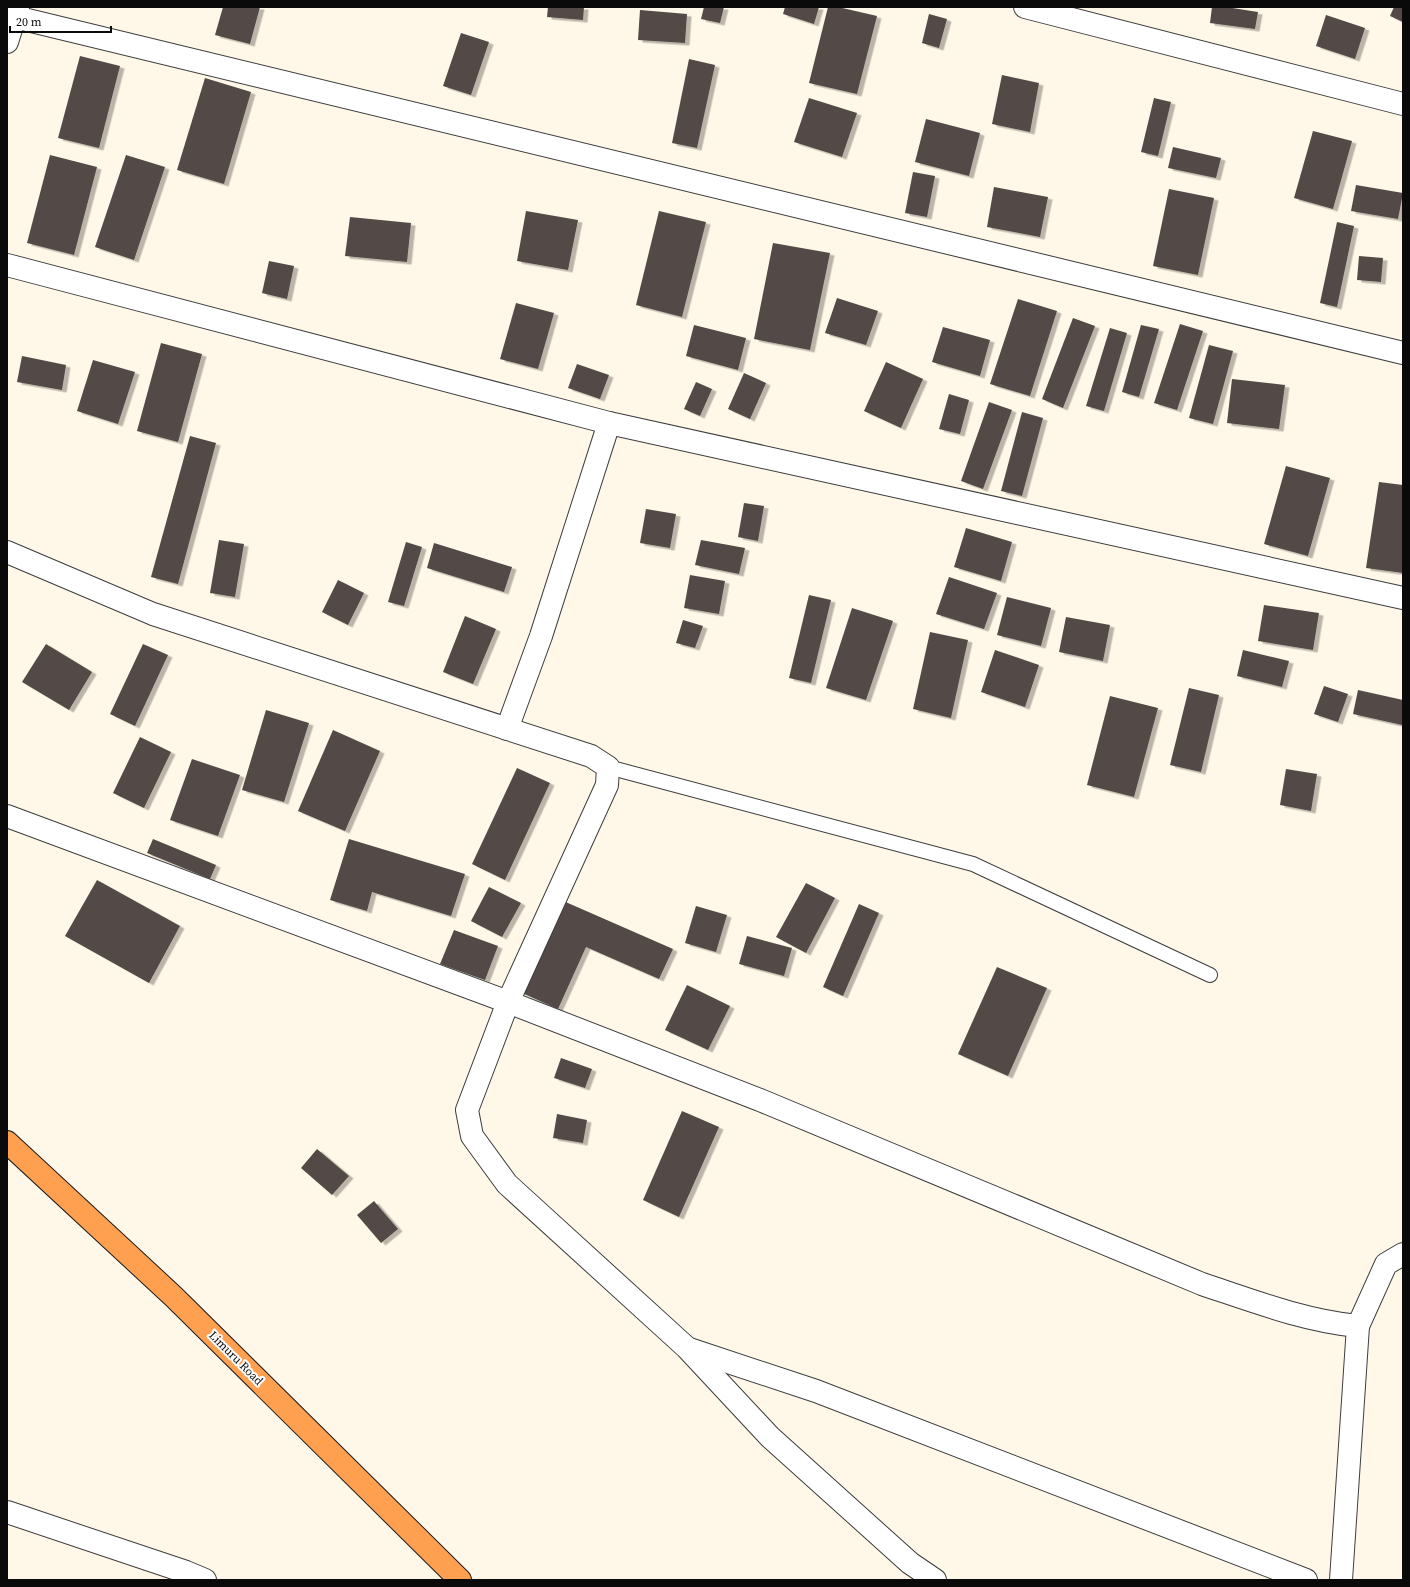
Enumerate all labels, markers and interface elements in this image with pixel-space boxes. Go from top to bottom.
scale bar [10,8,111,34]
text: 20 m [16,14,42,30]
street label: Limuru Road [205,1327,267,1389]

